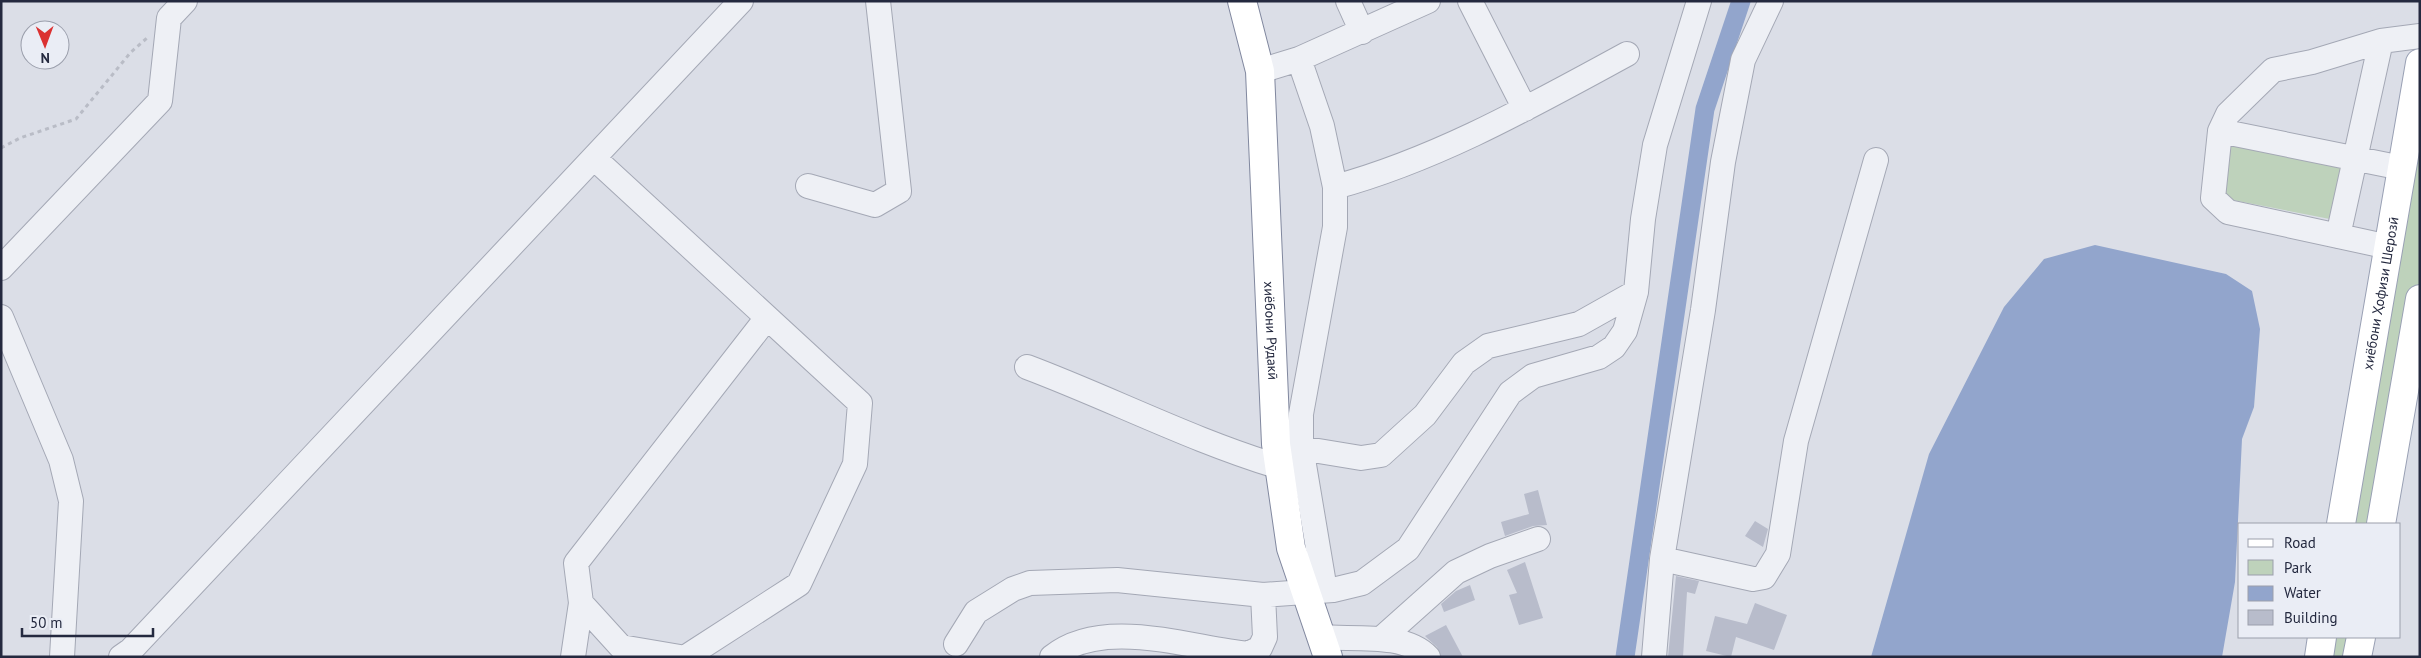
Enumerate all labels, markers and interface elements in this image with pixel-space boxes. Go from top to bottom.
north arrow [20,20,70,70]
text: N [40,49,50,67]
street label: хиёбони Ҳофизи Шерозӣ [2359,215,2403,371]
street label: хиёбони Рӯдакӣ [1260,281,1282,380]
legend [2238,523,2401,638]
text: Road [2284,533,2316,552]
text: Park [2284,558,2312,577]
text: Water [2284,583,2321,602]
scale bar [22,606,154,638]
text: Building [2284,608,2338,627]
text: 50 m [30,613,63,632]

